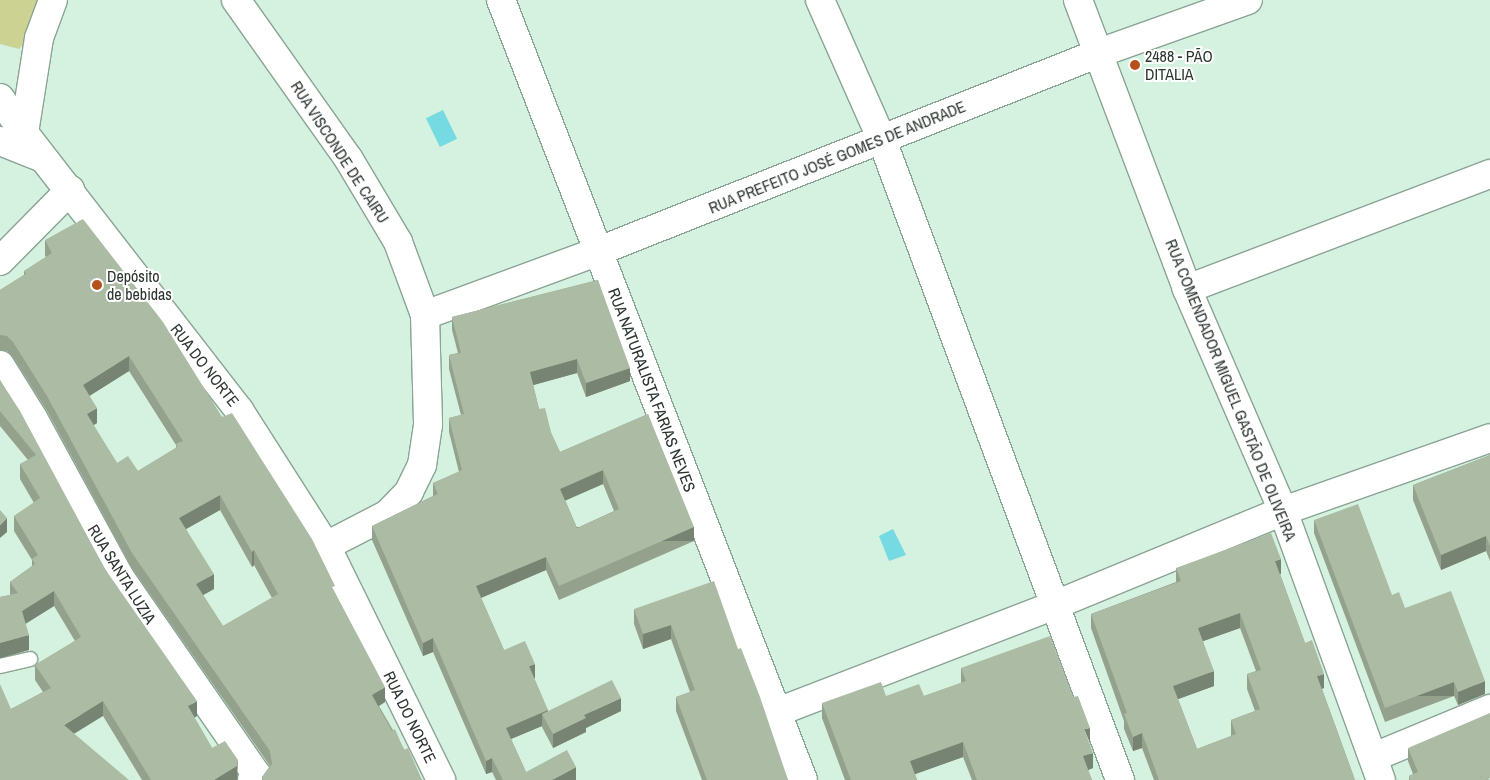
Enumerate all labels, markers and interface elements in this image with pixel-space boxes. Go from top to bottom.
place label: 2488 - PÃO DITALIA [1145,46,1213,84]
marker: 2488 - PÃO DITALIA [1129,59,1141,71]
street label: RUA VISCONDE DE CAIRU [287,77,393,227]
street label: RUA PREFEITO JOSÉ GOMES DE ANDRADE [705,96,969,218]
street label: RUA COMENDADOR MIGUEL GASTÃO DE OLIVEIRA [1161,236,1301,544]
place label: Depósito de bebidas [107,266,172,304]
marker: Depósito de bebidas [91,279,103,291]
street label: RUA NATURALISTA FARIAS NEVES [604,285,700,495]
street label: RUA DO NORTE [167,320,243,410]
street label: RUA SANTA LUZIA [83,520,161,628]
street label: RUA DO NORTE [379,668,441,766]

